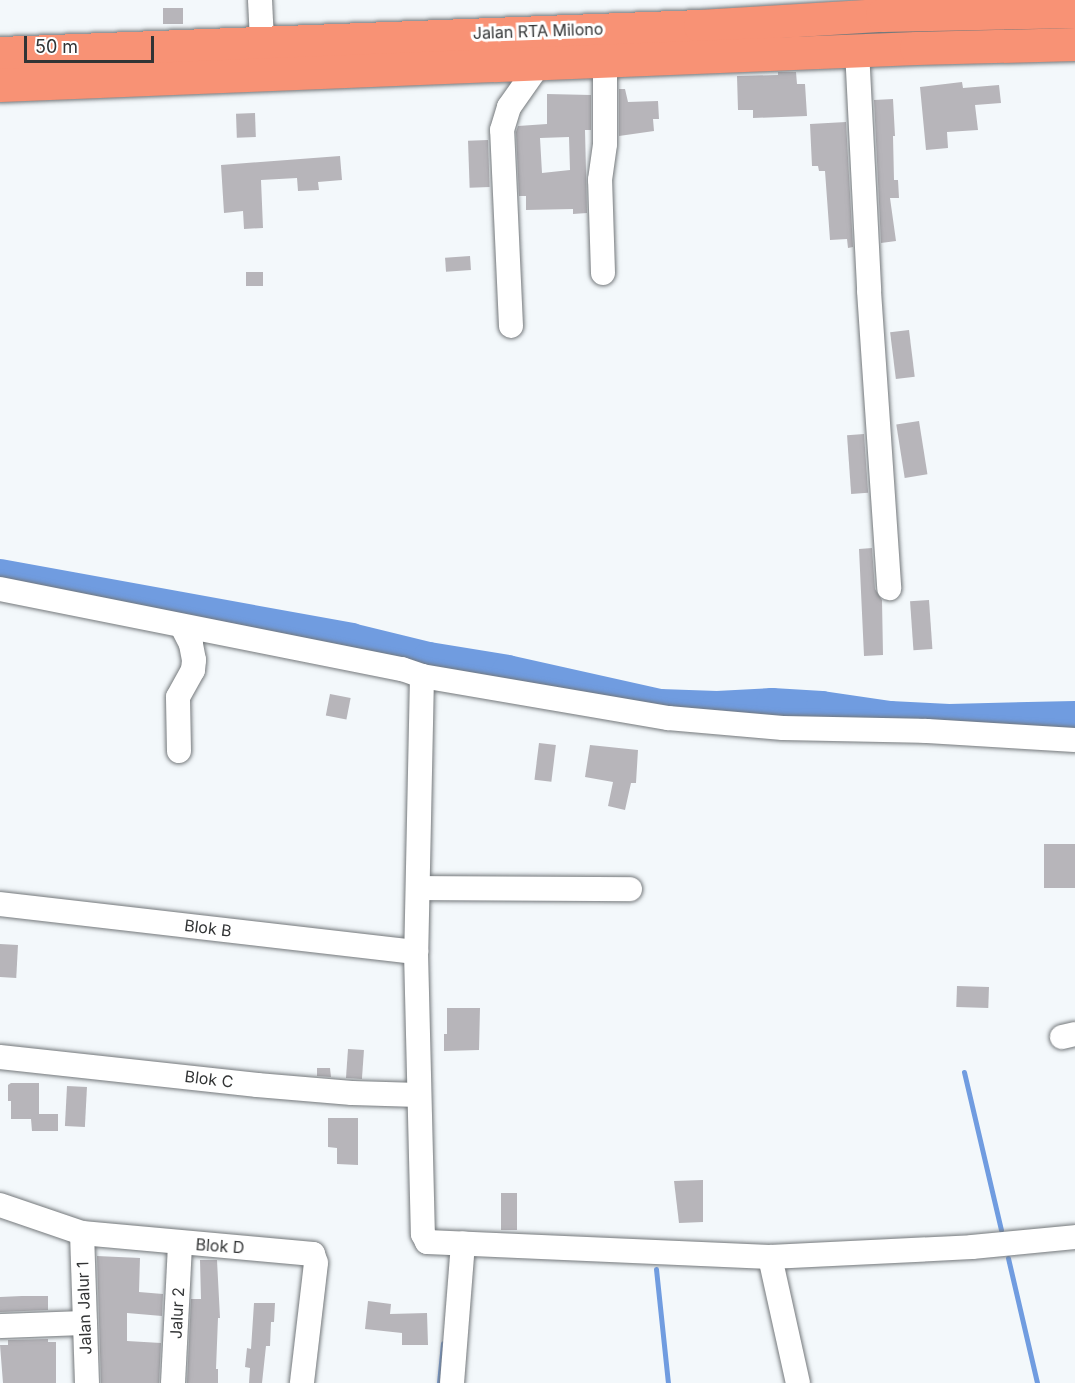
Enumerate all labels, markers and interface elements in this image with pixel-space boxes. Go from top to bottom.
street label: Jalan RTA Milono [472,19,604,43]
scale bar [27,24,158,62]
text: 50 m [35,36,78,57]
street label: Blok B [183,916,233,940]
street label: Blok C [184,1066,234,1092]
street label: Blok D [195,1235,245,1257]
street label: Jalan Jalur 1 [73,1261,95,1355]
street label: Jalur 2 [166,1287,188,1339]

